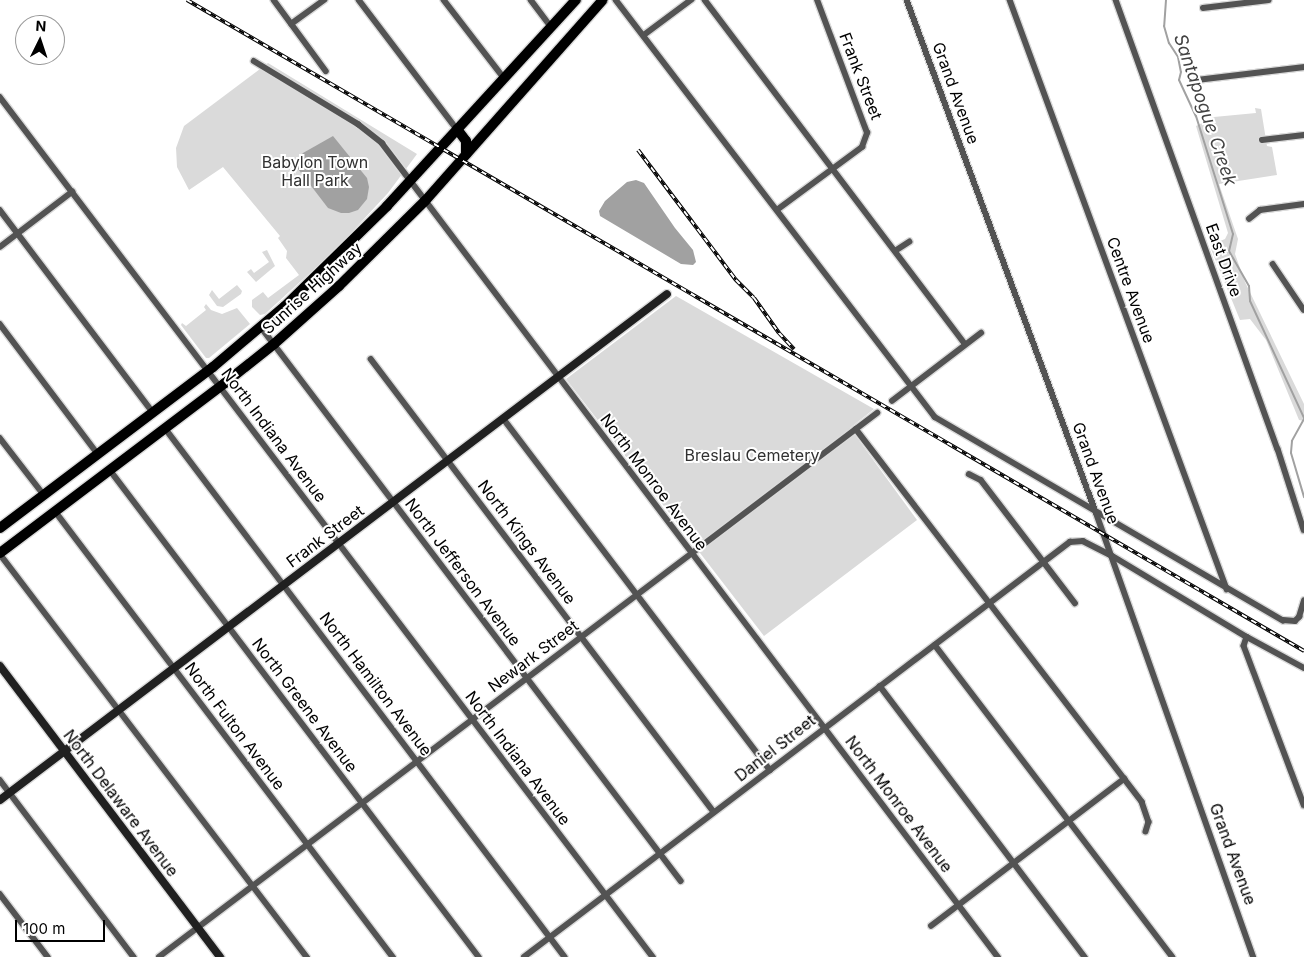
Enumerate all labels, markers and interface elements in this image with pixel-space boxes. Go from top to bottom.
north arrow [15,15,65,65]
text: N [35,17,47,34]
street label: Frank Street [836,30,886,122]
water label: Santapogue Creek [1169,31,1241,189]
street label: Grand Avenue [929,39,983,147]
park label: Babylon Town Hall Park [262,152,368,190]
street label: East Drive [1202,221,1246,299]
street label: Centre Avenue [1103,234,1159,346]
street label: Sunrise Highway [258,238,366,338]
street label: North Indiana Avenue [217,364,331,506]
street label: North Monroe Avenue [596,410,712,554]
street label: Grand Avenue [1069,419,1123,527]
park label: Breslau Cemetery [685,445,819,465]
street label: North Kings Avenue [474,476,580,608]
street label: North Jefferson Avenue [401,494,525,650]
street label: Frank Street [283,501,367,571]
street label: North Hamilton Avenue [316,608,436,760]
street label: Newark Street [484,616,582,696]
street label: North Greene Avenue [248,634,362,776]
street label: North Fulton Avenue [181,659,289,793]
street label: North Indiana Avenue [461,687,575,829]
street label: Daniel Street [731,711,819,785]
street label: North Delaware Avenue [60,726,182,880]
street label: North Monroe Avenue [841,732,957,876]
street label: Grand Avenue [1206,800,1260,908]
scale bar [18,910,108,942]
text: 100 m [23,919,65,938]

